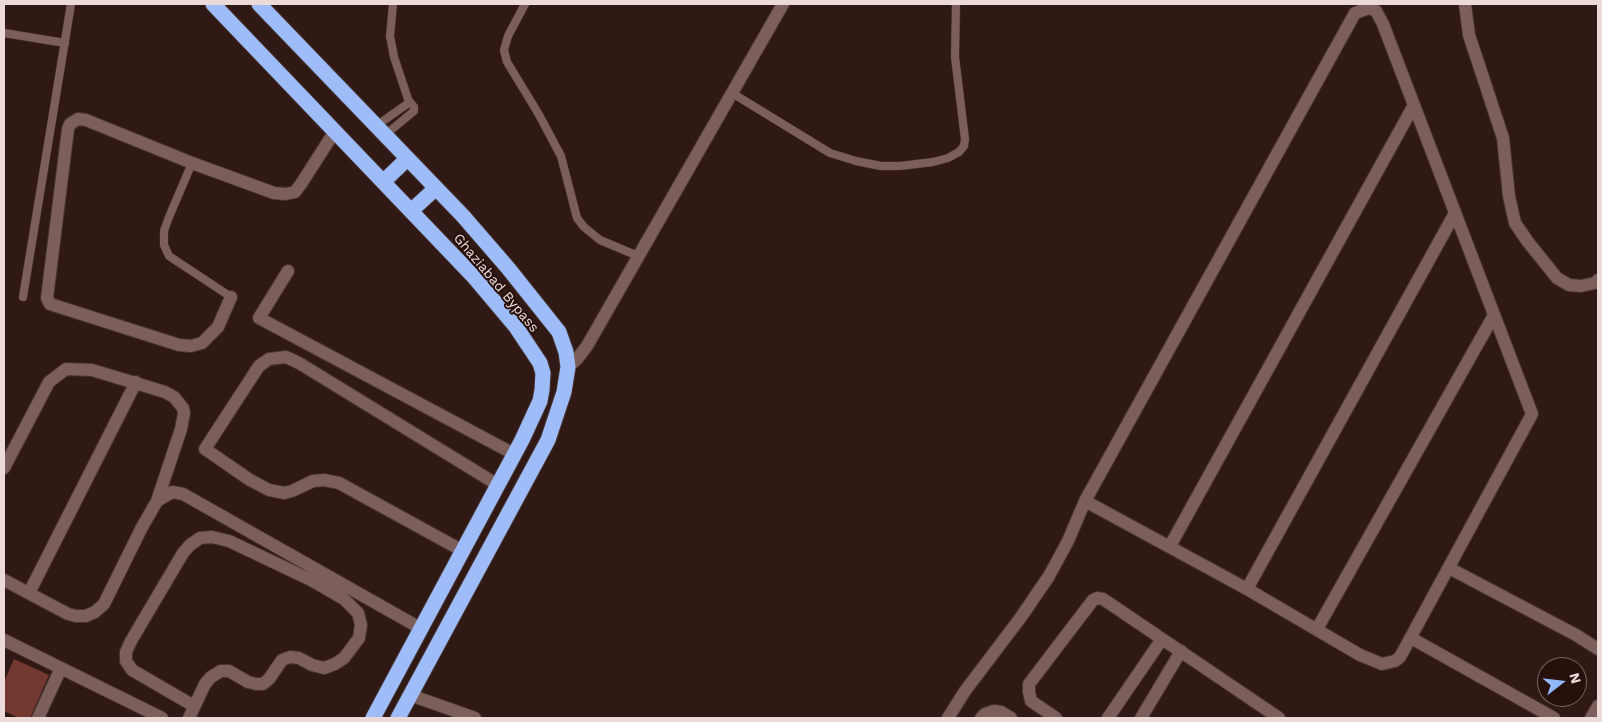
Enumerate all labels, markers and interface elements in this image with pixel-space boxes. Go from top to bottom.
street label: Ghaziabad Bypass [450,230,542,336]
north arrow [1537,657,1587,707]
text: N [1566,671,1585,685]

